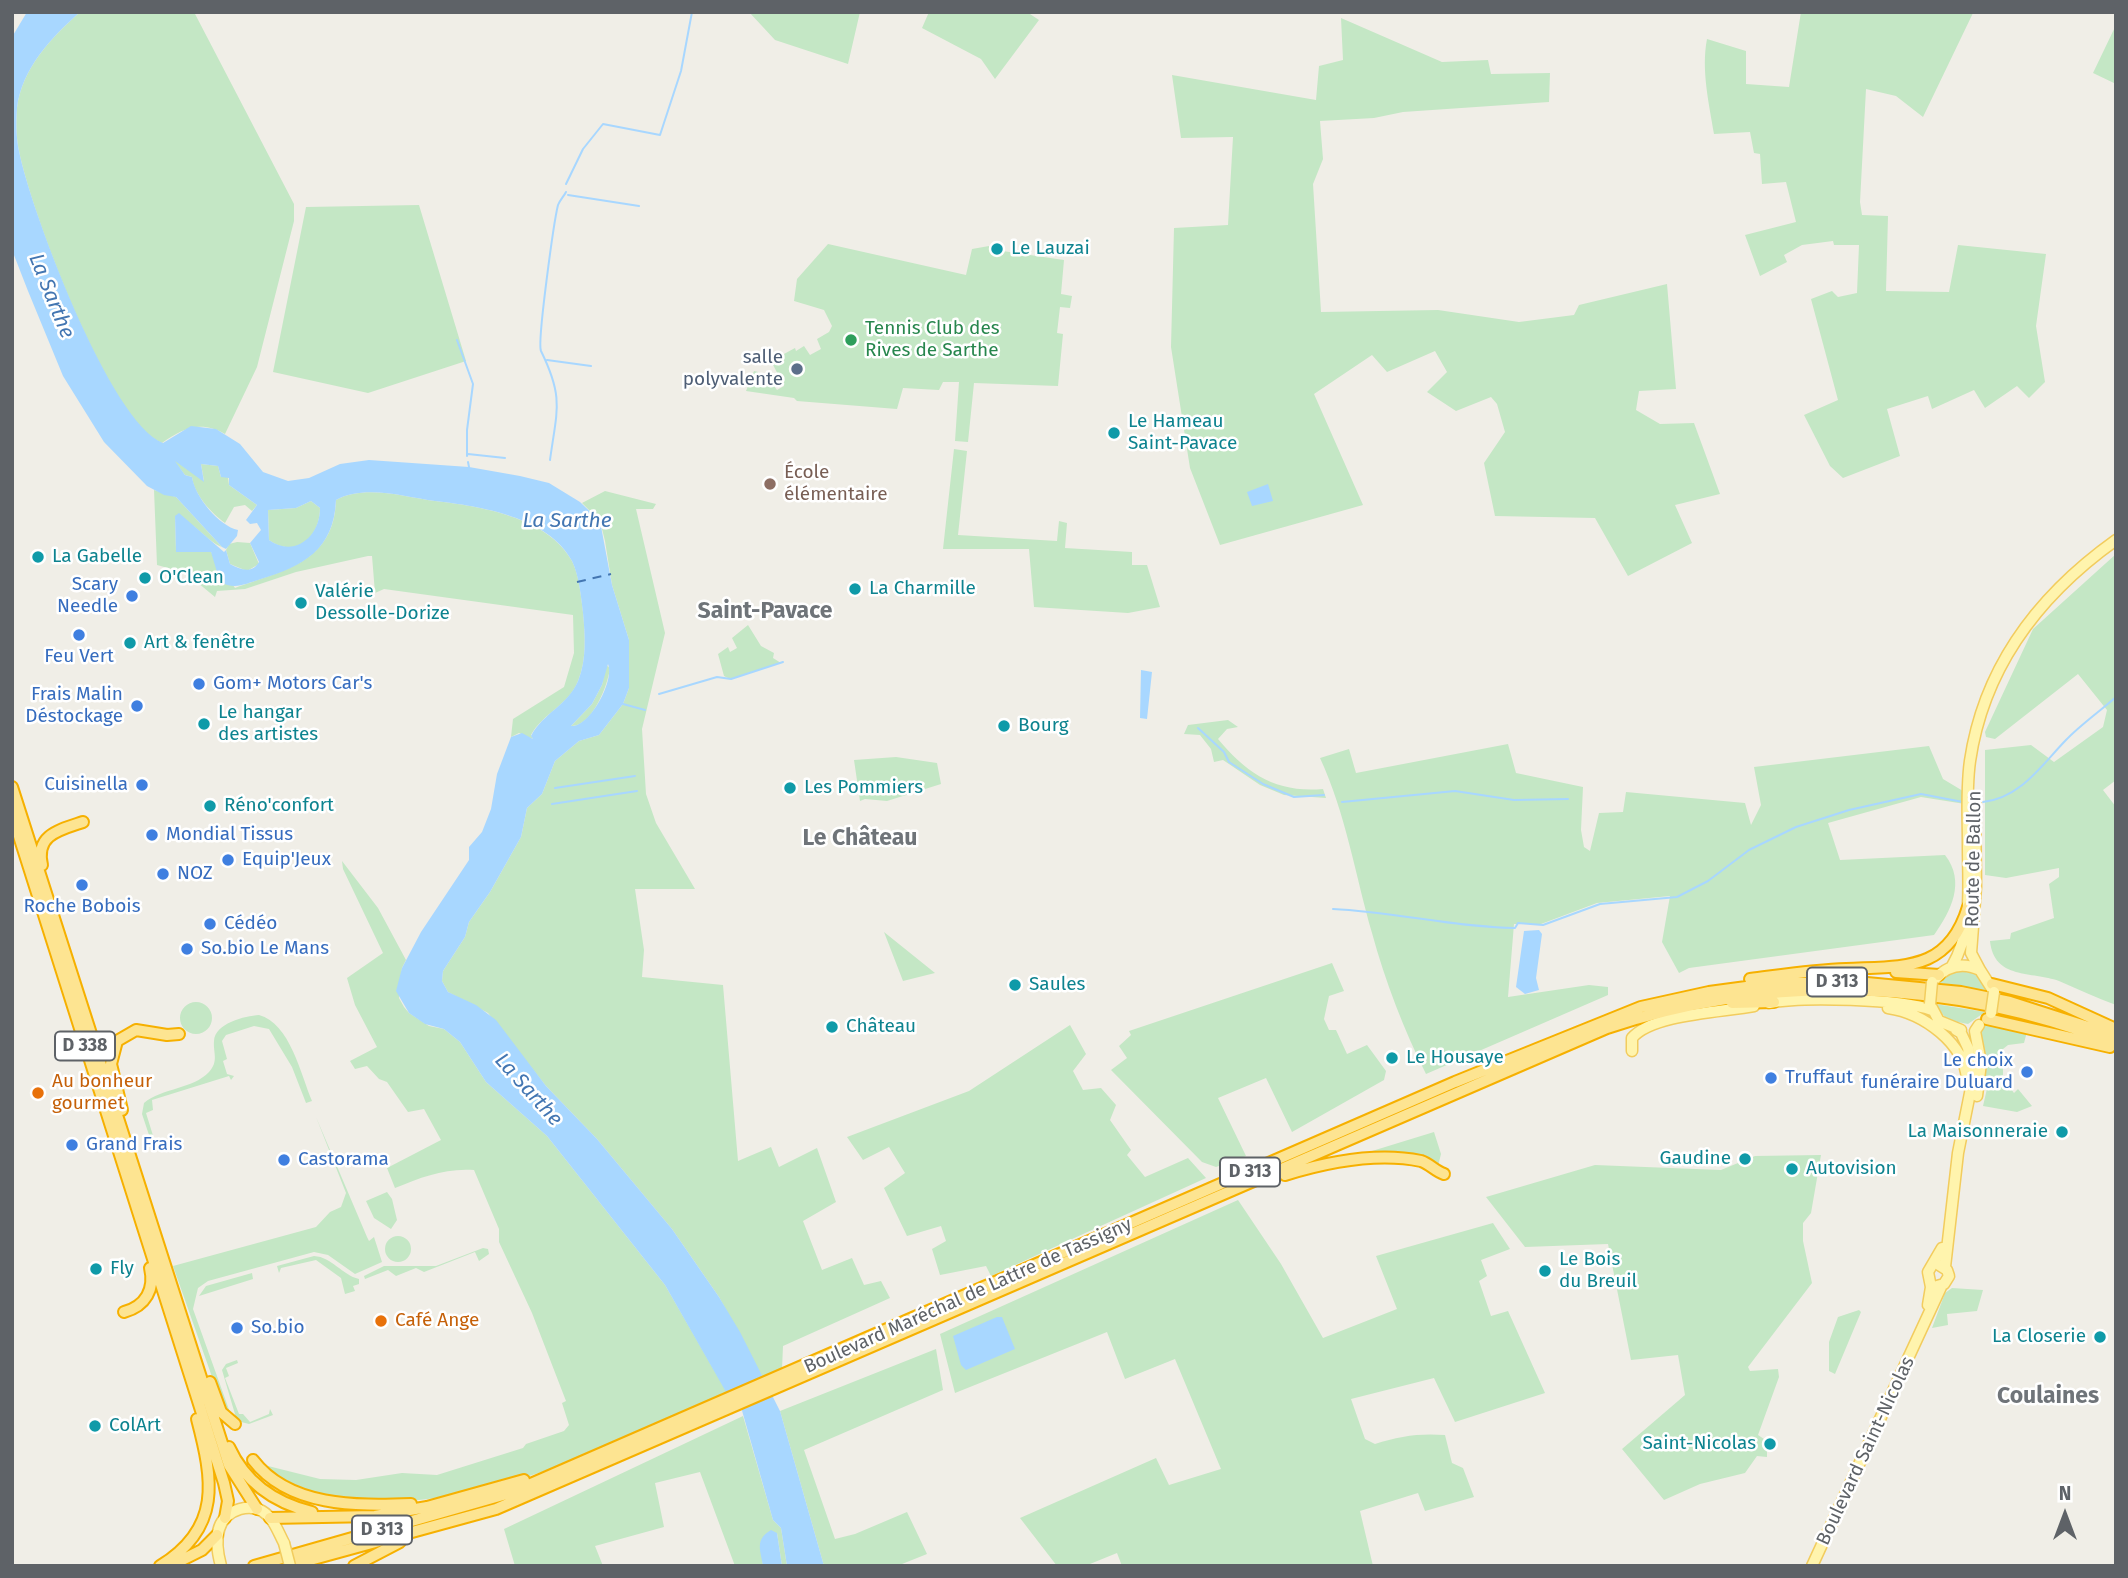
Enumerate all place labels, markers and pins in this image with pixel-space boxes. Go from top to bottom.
place label: Le Lauzai [1011,238,1090,260]
marker: Le Lauzai [989,241,1005,257]
place label: Tennis Club des Rives de Sarthe [865,318,1000,362]
marker: Tennis Club des Rives de Sarthe [843,332,859,348]
place label: salle polyvalente [683,347,783,391]
marker: salle polyvalente [789,361,805,377]
place label: Le Hameau Saint-Pavace [1128,411,1237,455]
marker: Le Hameau Saint-Pavace [1106,425,1122,441]
place label: École élémentaire [784,462,887,506]
marker: École élémentaire [762,476,778,492]
place label: La Gabelle [52,546,142,568]
marker: La Gabelle [30,549,46,565]
place label: O'Clean [159,567,224,589]
marker: O'Clean [137,570,153,586]
place label: Scary Needle [57,574,118,618]
place label: La Charmille [869,578,976,600]
place label: Valérie Dessolle-Dorize [315,581,450,625]
marker: La Charmille [847,581,863,597]
marker: Scary Needle [124,588,140,604]
marker: Valérie Dessolle-Dorize [293,595,309,611]
marker: Feu Vert [71,627,87,643]
place label: Art & fenêtre [144,632,255,654]
marker: Art & fenêtre [122,635,138,651]
place label: Feu Vert [44,646,114,668]
place label: Gom+ Motors Car's [213,673,372,695]
marker: Gom+ Motors Car's [191,676,207,692]
place label: Frais Malin Déstockage [25,684,123,728]
marker: Frais Malin Déstockage [129,698,145,714]
place label: Le hangar des artistes [218,702,318,746]
place label: Bourg [1018,715,1069,737]
marker: Le hangar des artistes [196,716,212,732]
marker: Bourg [996,718,1012,734]
place label: Cuisinella [44,774,128,796]
marker: Cuisinella [134,777,150,793]
place label: Les Pommiers [804,777,923,799]
marker: Les Pommiers [782,780,798,796]
place label: Réno'confort [224,795,334,817]
marker: Réno'confort [202,798,218,814]
place label: Mondial Tissus [166,824,293,846]
marker: Mondial Tissus [144,827,160,843]
place label: Equip'Jeux [242,849,331,871]
marker: Equip'Jeux [220,852,236,868]
place label: NOZ [177,863,213,885]
marker: NOZ [155,866,171,882]
marker: Roche Bobois [74,877,90,893]
place label: Roche Bobois [23,896,141,918]
place label: Cédéo [224,913,277,935]
marker: Cédéo [202,916,218,932]
place label: So.bio Le Mans [201,938,329,960]
marker: So.bio Le Mans [179,941,195,957]
place label: Saules [1029,974,1085,996]
marker: Saules [1007,977,1023,993]
place label: Château [846,1016,916,1038]
marker: Château [824,1019,840,1035]
place label: Le Housaye [1406,1047,1504,1069]
marker: Le Housaye [1384,1050,1400,1066]
place label: Le choix funéraire Duluard [1861,1050,2013,1094]
marker: Le choix funéraire Duluard [2019,1064,2035,1080]
place label: Truffaut [1785,1067,1853,1089]
marker: Truffaut [1763,1070,1779,1086]
place label: Au bonheur gourmet [52,1071,152,1115]
marker: Au bonheur gourmet [30,1085,46,1101]
place label: La Maisonneraie [1908,1121,2048,1143]
marker: La Maisonneraie [2054,1124,2070,1140]
place label: Grand Frais [86,1134,182,1156]
marker: Grand Frais [64,1137,80,1153]
place label: Gaudine [1659,1148,1731,1170]
place label: Castorama [298,1149,389,1171]
marker: Gaudine [1737,1151,1753,1167]
marker: Castorama [276,1152,292,1168]
place label: Autovision [1806,1158,1897,1180]
marker: Autovision [1784,1161,1800,1177]
place label: Le Bois du Breuil [1559,1249,1637,1293]
place label: Fly [110,1258,134,1280]
marker: Fly [88,1261,104,1277]
marker: Le Bois du Breuil [1537,1263,1553,1279]
place label: Café Ange [395,1310,479,1332]
marker: Café Ange [373,1313,389,1329]
place label: So.bio [251,1317,305,1339]
marker: So.bio [229,1320,245,1336]
place label: La Closerie [1992,1326,2086,1348]
marker: La Closerie [2092,1329,2108,1345]
place label: ColArt [109,1415,161,1437]
marker: ColArt [87,1418,103,1434]
place label: Saint-Nicolas [1642,1433,1756,1455]
marker: Saint-Nicolas [1762,1436,1778,1452]

